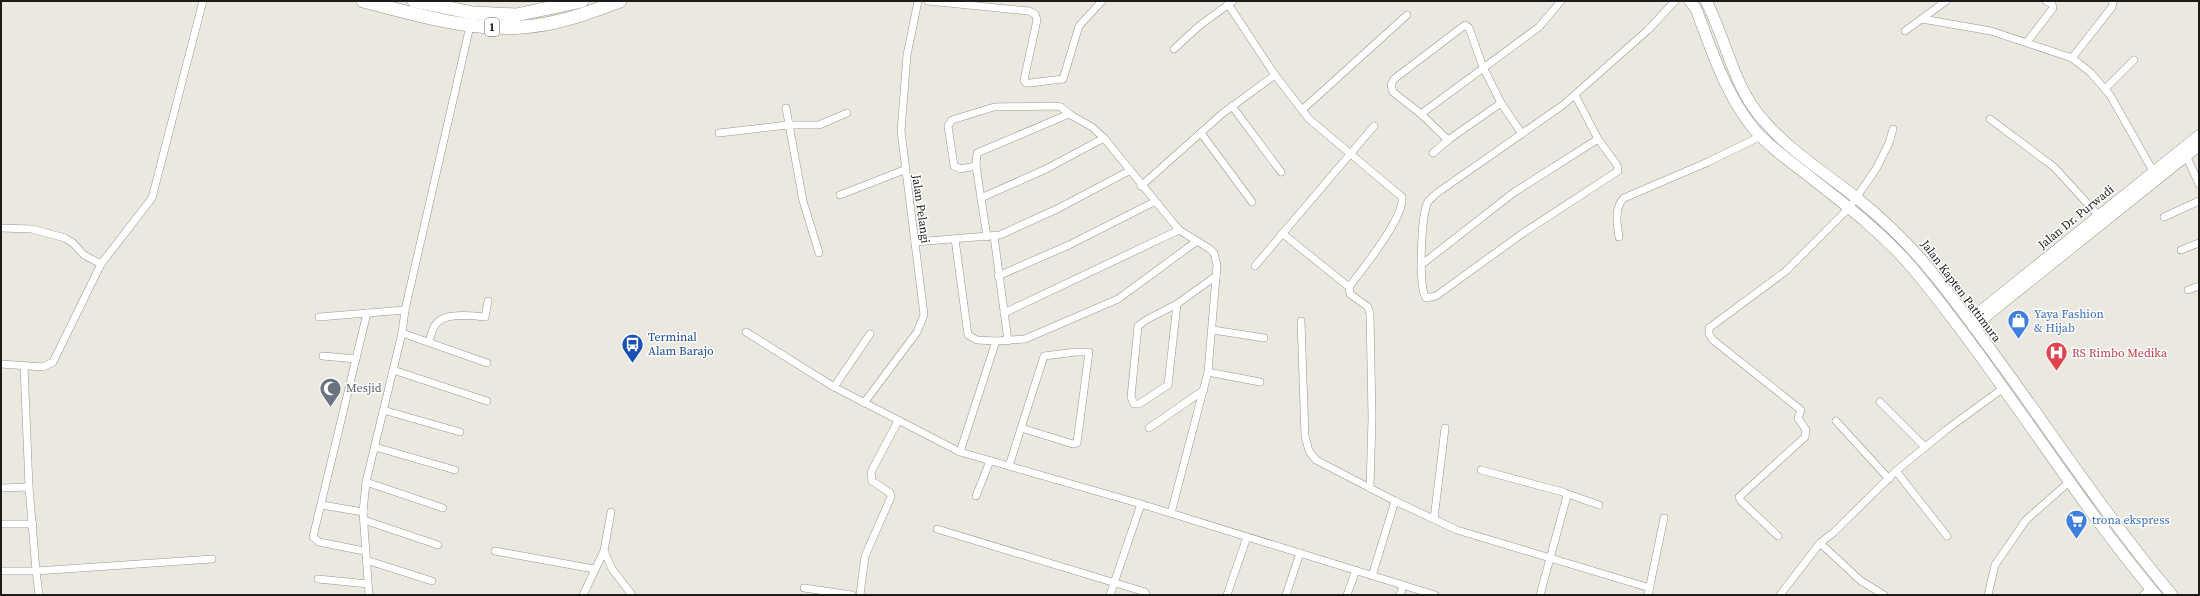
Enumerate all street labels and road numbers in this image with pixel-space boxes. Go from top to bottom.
road number: 1 [485,18,499,36]
street label: Jalan Pelangi [908,173,934,245]
street label: Jalan Dr. Purwadi [2034,181,2118,253]
street label: Jalan Kapten Pattimura [1917,236,2005,346]

